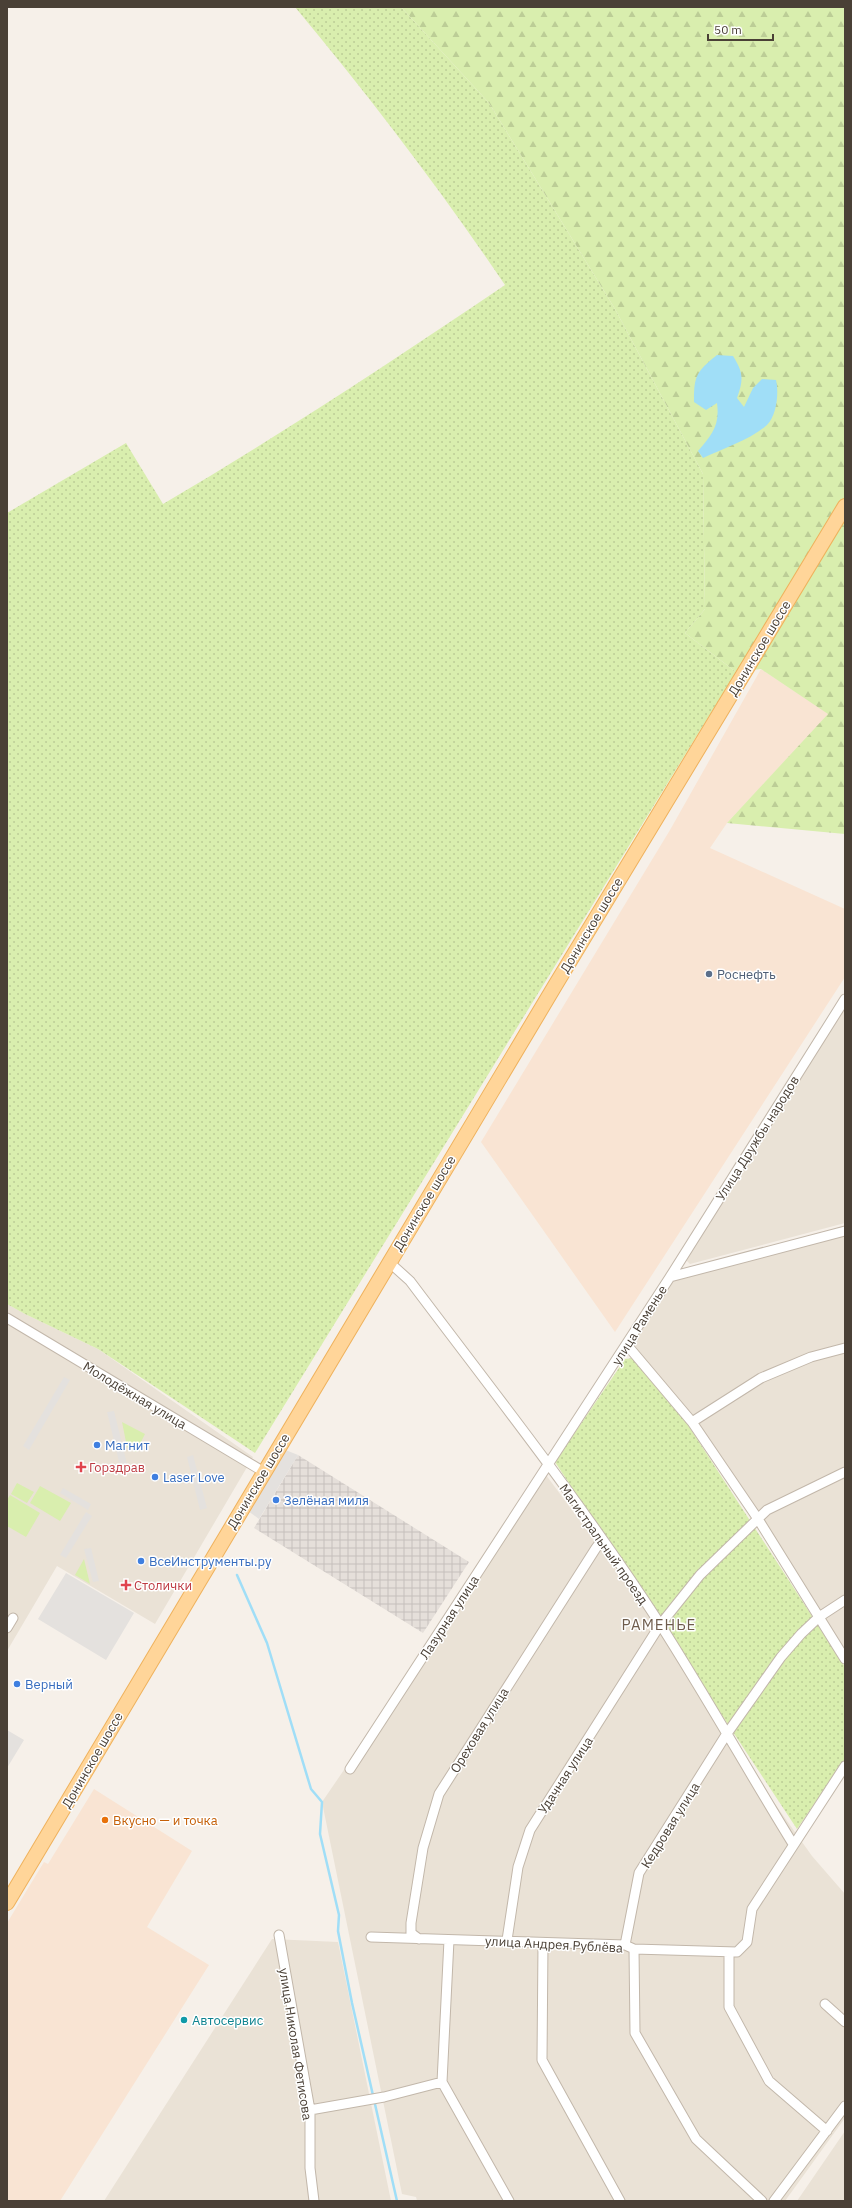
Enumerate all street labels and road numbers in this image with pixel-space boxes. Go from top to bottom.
street label: Донинское шоссе [724,597,795,699]
street label: Донинское шоссе [556,874,627,976]
street label: Улица Дружбы народов [712,1072,803,1204]
street label: Донинское шоссе [389,1152,460,1254]
street label: улица Раменье [608,1282,671,1369]
street label: Молодёжная улица [80,1358,190,1433]
street label: Донинское шоссе [223,1430,294,1532]
street label: Магистральный проезд [555,1481,652,1608]
street label: Лазурная улица [416,1572,483,1663]
street label: Ореховая улица [446,1684,513,1776]
street label: Донинское шоссе [58,1709,127,1811]
street label: Удачная улица [534,1733,597,1817]
street label: Кедровая улица [637,1779,704,1871]
street label: улица Андрея Рублёва [485,1932,623,1957]
street label: улица Николая Фетисова [275,1967,316,2122]

